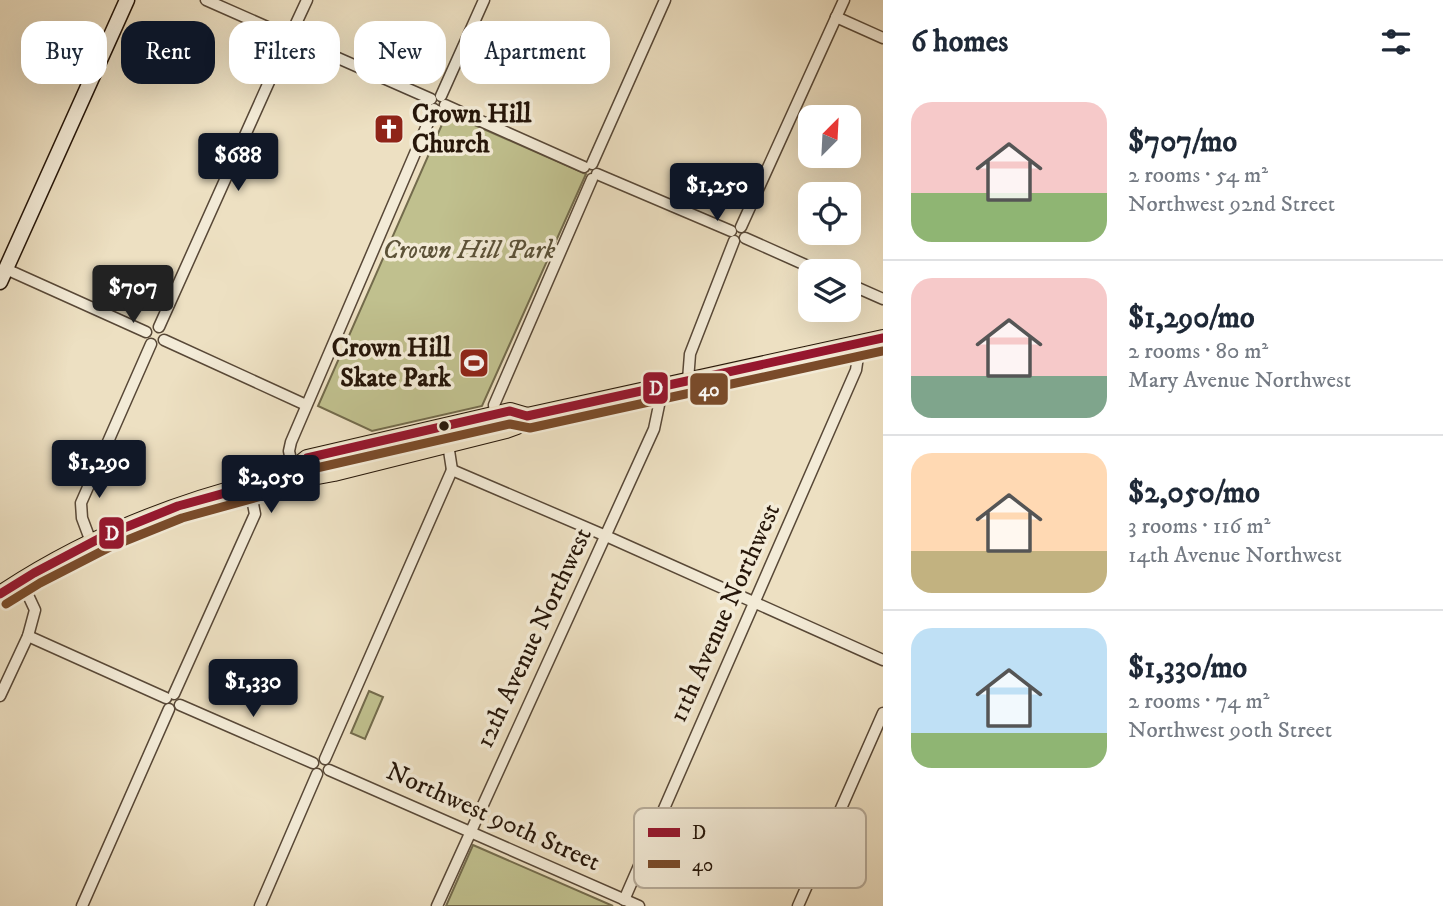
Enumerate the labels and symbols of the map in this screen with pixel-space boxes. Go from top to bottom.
place label: Crown Hill Church [412,98,533,161]
north arrow [798,105,861,168]
church icon: Crown Hill Church [372,112,406,146]
pin: $688 [197,134,279,193]
pin: $1,250 [660,164,774,223]
park label: Crown Hill Park [383,234,556,267]
pin: $707 [92,266,174,325]
place label: Crown Hill Skate Park [332,332,452,395]
sports icon: Crown Hill Skate Park [457,346,491,380]
line badge: D [642,371,669,405]
line badge: 40 [689,372,729,406]
text: D [649,378,663,401]
text: 40 [698,379,720,402]
unlabelled marker [437,419,451,433]
pin: $1,290 [42,440,156,500]
pin: $2,050 [214,456,328,515]
street label: 11th Avenue Northwest [662,498,788,728]
line badge: D [98,516,125,550]
street label: 12th Avenue Northwest [468,522,600,754]
text: D [105,523,119,546]
pin: $1,330 [196,660,310,719]
street label: Northwest 90th Street [381,755,605,879]
legend [634,808,866,888]
text: D [692,822,706,845]
text: 40 [692,854,713,877]

